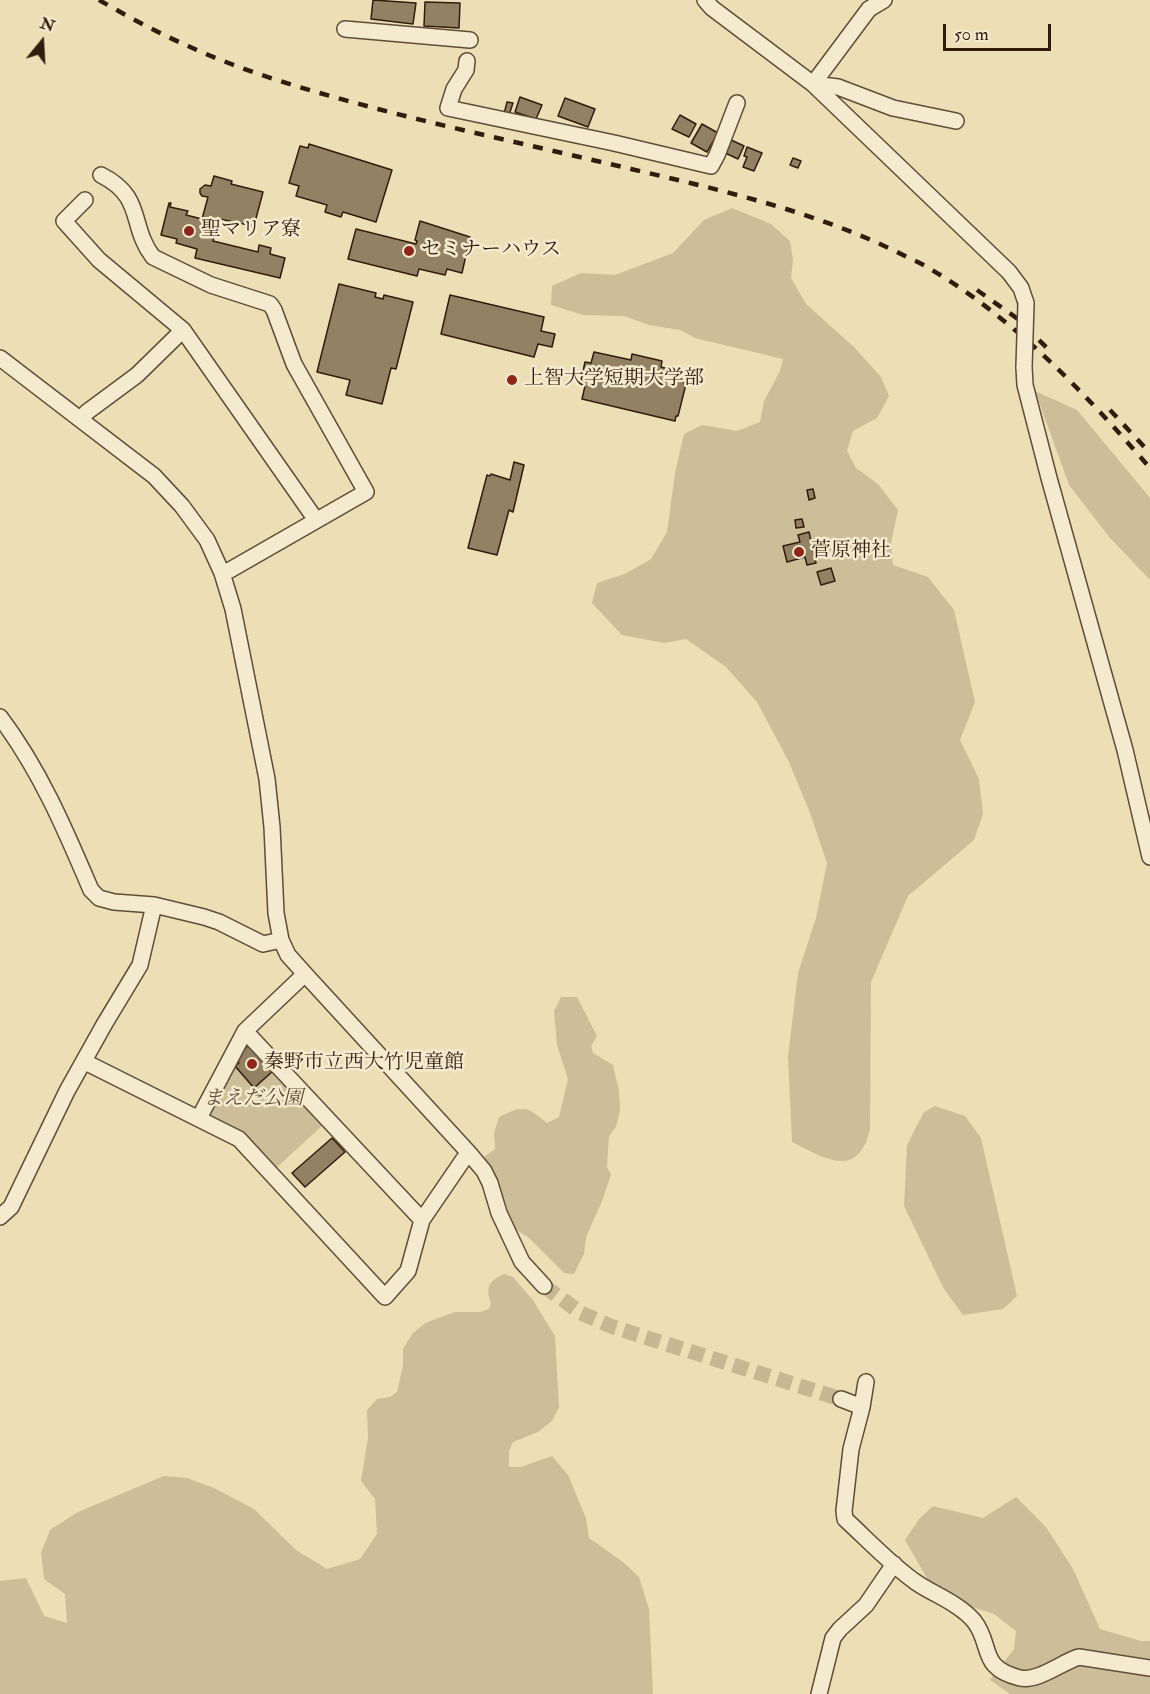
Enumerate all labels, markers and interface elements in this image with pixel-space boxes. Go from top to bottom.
north arrow [12,12,72,72]
scale bar [946,12,1054,50]
text: N [38,13,57,37]
text: 50 m [954,23,989,46]
place label: 聖マリア寮 [201,219,301,243]
marker: 聖マリア寮 [182,224,196,238]
place label: セミナーハウス [421,239,561,263]
marker: セミナーハウス [402,244,416,258]
place label: 上智大学短期大学部 [524,368,704,392]
marker: 上智大学短期大学部 [505,373,519,387]
place label: 菅原神社 [811,540,891,564]
marker: 菅原神社 [792,545,806,559]
place label: 秦野市立西大竹児童館 [264,1052,464,1076]
marker: 秦野市立西大竹児童館 [245,1057,259,1071]
park label: まえだ公園 [203,1088,303,1112]

